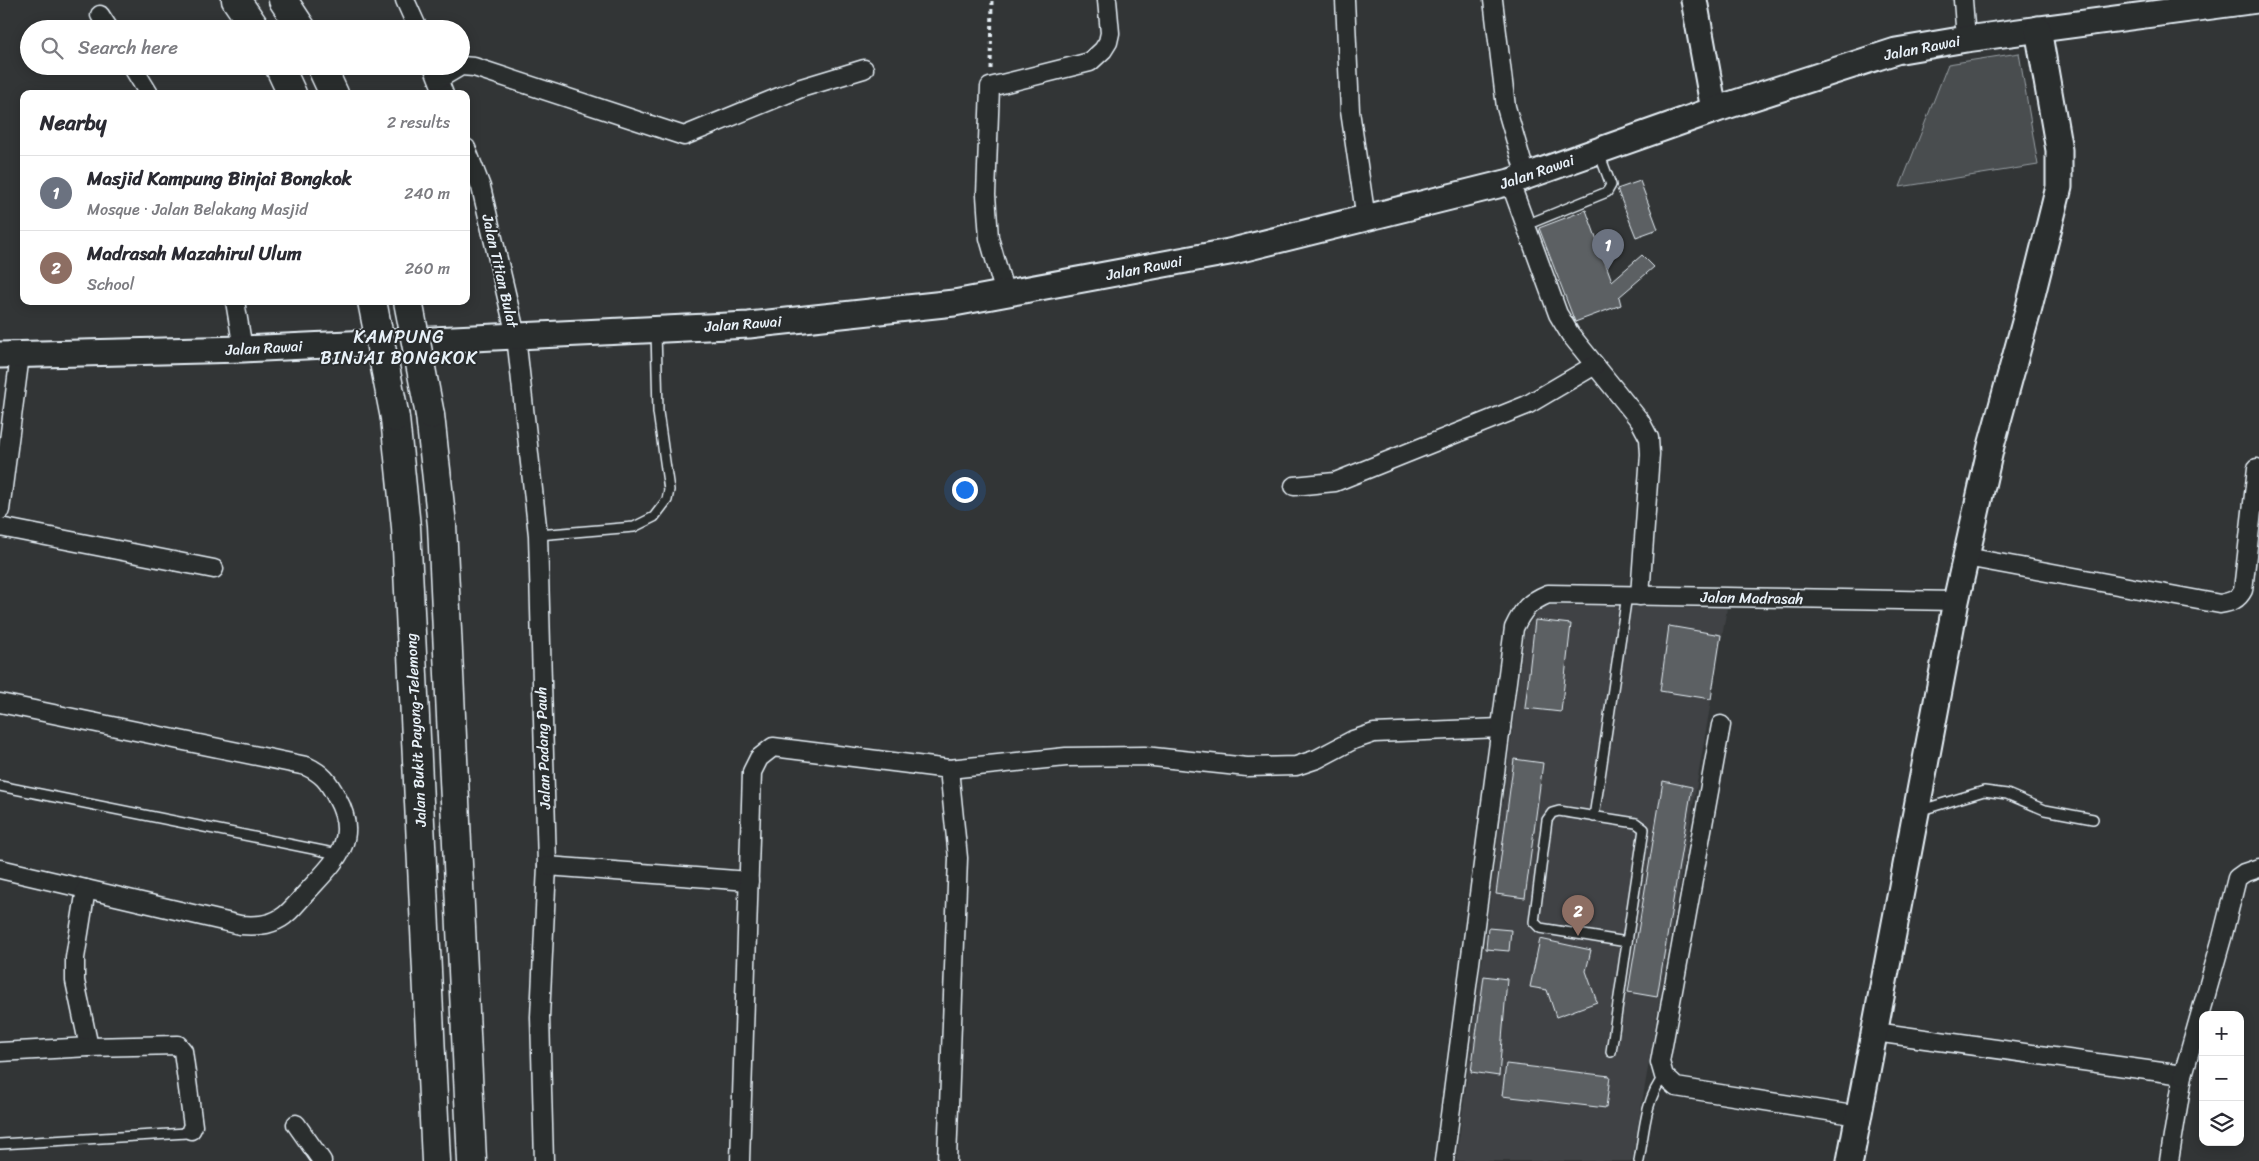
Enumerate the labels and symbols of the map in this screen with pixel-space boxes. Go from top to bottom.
street label: Jalan Rawai [1881,28,1963,68]
street label: Jalan Rawai [1495,147,1578,197]
street label: Jalan Titian Bulat [474,211,526,331]
pin: 1 [1592,229,1624,270]
street label: Jalan Rawai [1103,248,1185,288]
street label: Jalan Rawai [703,308,783,340]
district label: KAMPUNG BINJAI BONGKOK [320,321,478,374]
street label: Jalan Rawai [224,333,304,363]
your location [952,477,978,503]
street label: Jalan Madrasah [1699,584,1804,612]
street label: Jalan Bukit Payong-Telemong [398,632,434,828]
street label: Jalan Padang Pauh [528,686,558,811]
pin: 2 [1562,895,1594,936]

